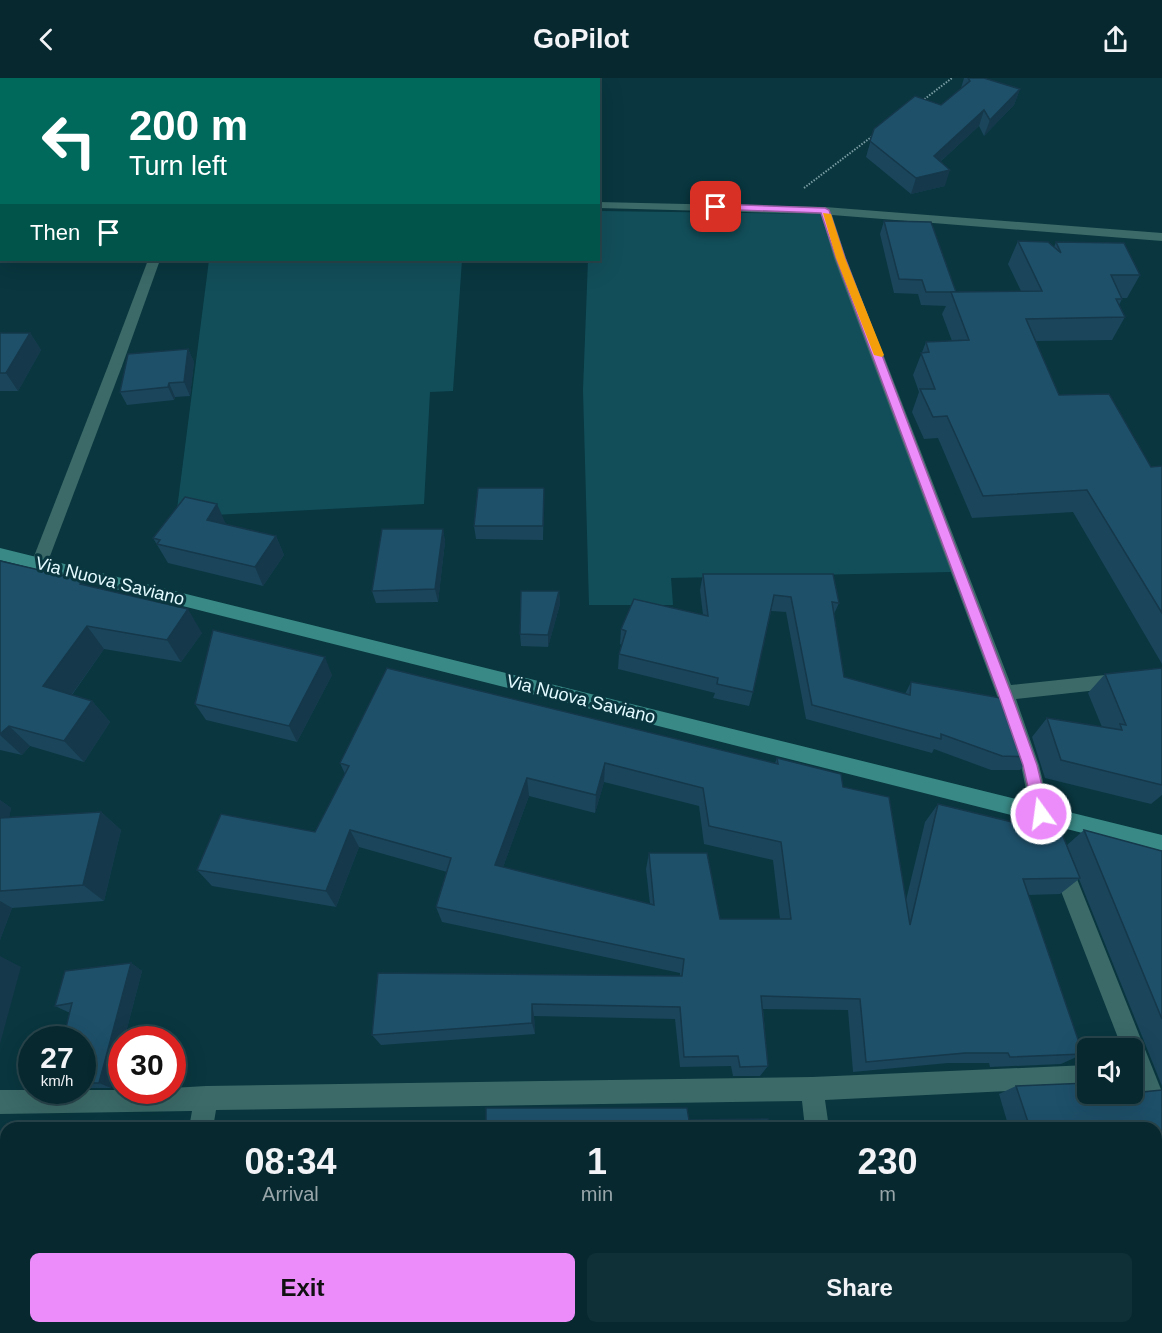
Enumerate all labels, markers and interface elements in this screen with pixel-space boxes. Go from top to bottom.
icon: back [30,23,63,56]
icon: share [1099,23,1132,56]
text: GoPilot [533,24,629,54]
icon: left [30,102,108,180]
text: 200 m [129,102,248,149]
text: Turn left [129,151,227,181]
pin [690,181,741,232]
icon: arrive [699,190,732,223]
icon: arrive [92,216,125,249]
text: Then [30,220,80,245]
street label: Via Nuova Saviano [33,553,187,609]
street label: Via Nuova Saviano [504,671,658,727]
position arrow [1009,782,1073,846]
speed limit sign: 30 [108,1026,186,1104]
map controls [1077,1038,1143,1104]
button: sound [1077,1038,1143,1104]
text: 27 [40,1041,74,1074]
text: km/h [41,1072,73,1089]
text: 08:34 [244,1141,336,1182]
text: 1 [587,1141,607,1182]
text: 230 [857,1141,918,1182]
text: Arrival [262,1183,319,1205]
text: min [581,1183,613,1205]
text: m [879,1183,896,1205]
button: Exit [30,1253,575,1322]
button: Share [587,1253,1132,1322]

